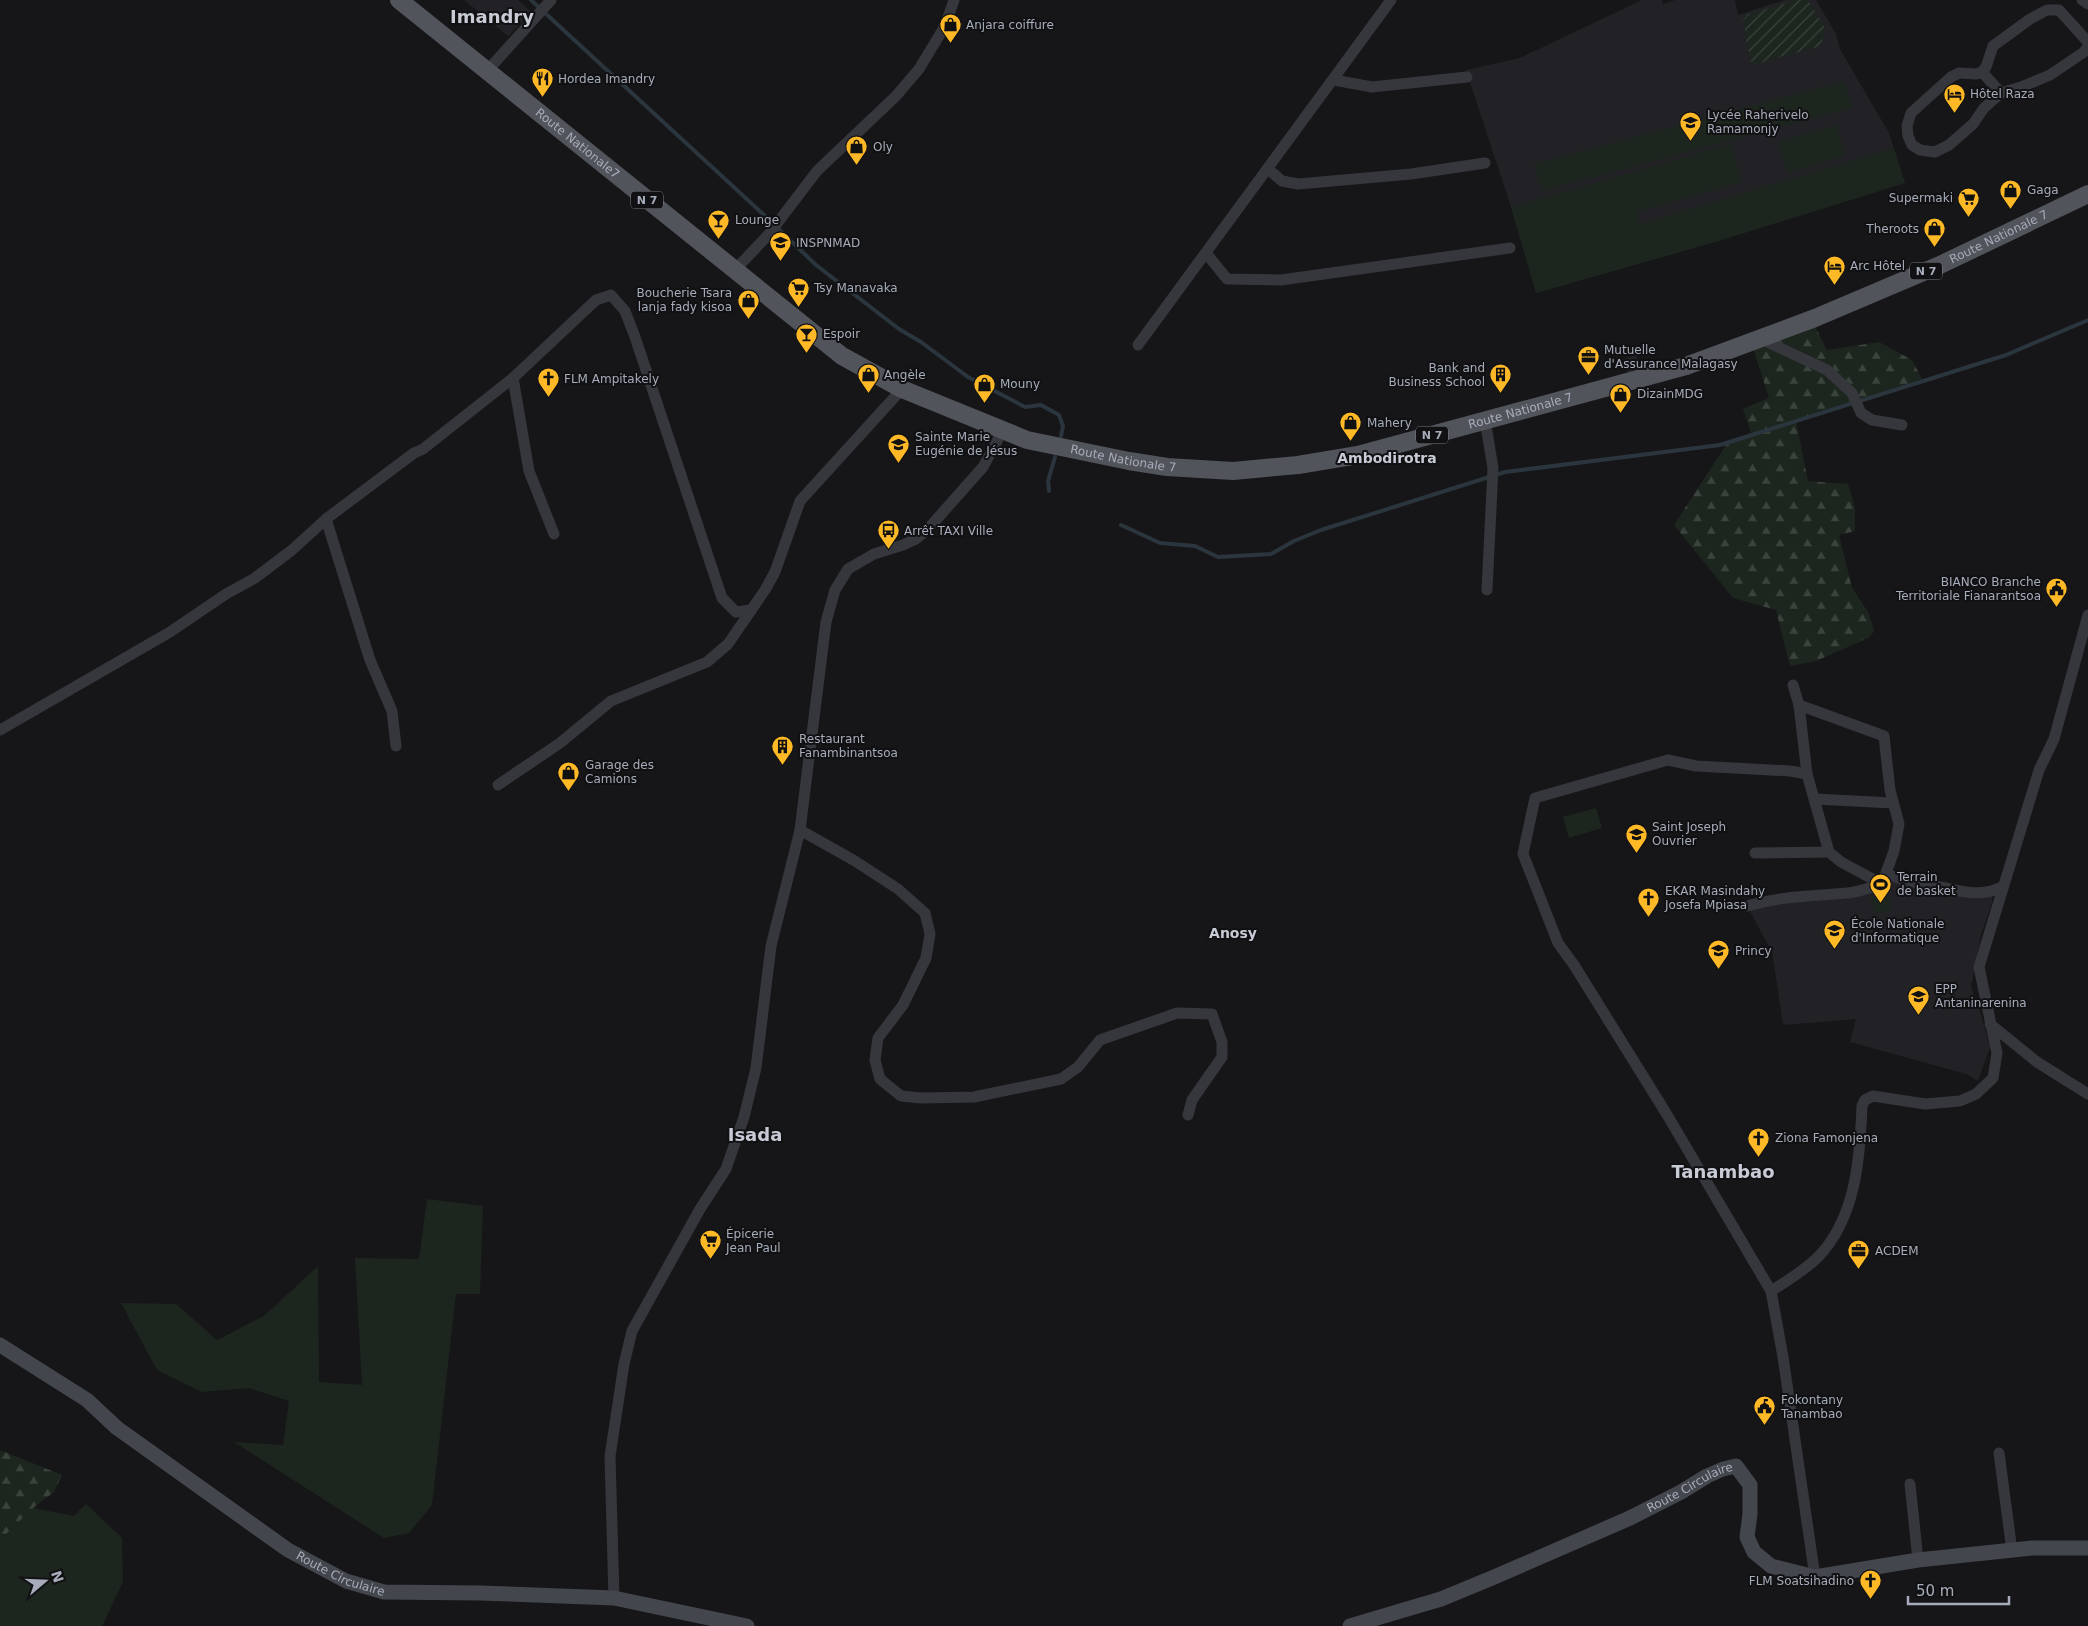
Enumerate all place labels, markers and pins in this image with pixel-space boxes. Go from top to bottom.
shop icon: Anjara coiffure [938,13,962,44]
place label: Anjara coiffure [966,18,1054,32]
restaurant icon: Hordea Imandry [530,67,554,98]
place label: Hordea Imandry [558,72,655,86]
hotel icon: Hôtel Raza [1942,82,1966,113]
place label: Hôtel Raza [1970,87,2035,101]
place label: Lycée Raherivelo Ramamonjy [1707,108,1809,136]
school or university icon: Lycée Raherivelo Ramamonjy [1679,110,1703,141]
shop icon: Oly [845,135,869,166]
place label: Oly [873,140,893,154]
shop icon: Gaga [1999,178,2023,209]
place label: Gaga [2027,183,2059,197]
supermarket icon: Supermaki [1957,186,1981,217]
place label: Supermaki [1889,191,1953,205]
bar icon: Lounge [707,208,731,239]
place label: Lounge [735,213,779,227]
shop icon: Theroots [1923,217,1947,248]
place label: Theroots [1865,222,1919,236]
school or university icon: INSPNMAD [768,231,792,262]
place label: INSPNMAD [796,236,860,250]
hotel icon: Arc Hôtel [1822,254,1846,285]
place label: Arc Hôtel [1850,259,1905,273]
supermarket icon: Tsy Manavaka [786,276,810,307]
place label: Tsy Manavaka [813,281,898,295]
place label: Boucherie Tsara lanja fady kisoa [637,286,732,314]
shop icon: Boucherie Tsara lanja fady kisoa [736,288,760,319]
bar icon: Espoir [795,322,819,353]
place label: Espoir [823,327,860,341]
place label: Mutuelle d'Assurance Malagasy [1604,343,1738,371]
office icon: Mutuelle d'Assurance Malagasy [1576,345,1600,376]
place label: Bank and Business School [1388,361,1485,389]
shop icon: Angèle [856,363,880,394]
building icon: Bank and Business School [1489,363,1513,394]
church icon: FLM Ampitakely [536,367,560,398]
place label: Angèle [884,368,926,382]
place label: FLM Ampitakely [564,372,659,386]
shop icon: Mouny [972,372,996,403]
place label: Mouny [1000,377,1040,391]
shop icon: DizainMDG [1609,382,1633,413]
place label: DizainMDG [1637,387,1703,401]
shop icon: Mahery [1339,411,1363,442]
place label: Mahery [1367,416,1412,430]
place label: Sainte Marie Eugénie de Jésus [915,430,1017,458]
school or university icon: Sainte Marie Eugénie de Jésus [887,432,911,463]
bus stop icon: Arrêt TAXI Ville [876,519,900,550]
place label: Arrêt TAXI Ville [904,524,993,538]
place label: BIANCO Branche Territoriale Fianarantsoa [1895,575,2041,603]
public building icon: BIANCO Branche Territoriale Fianarantsoa [2045,577,2069,608]
place label: Restaurant Fanambinantsoa [799,732,898,760]
building icon: Restaurant Fanambinantsoa [771,734,795,765]
place label: Garage des Camions [585,758,654,786]
shop icon: Garage des Camions [557,760,581,791]
place label: Saint Joseph Ouvrier [1652,820,1726,848]
school or university icon: Saint Joseph Ouvrier [1624,822,1648,853]
place label: Terrain de basket [1896,870,1956,898]
sports icon: Terrain de basket [1869,872,1893,903]
place label: EKAR Masindahy Josefa Mpiasa [1664,884,1765,912]
church icon: EKAR Masindahy Josefa Mpiasa [1637,886,1661,917]
place label: École Nationale d'Informatique [1851,916,1944,945]
school or university icon: École Nationale d'Informatique [1823,919,1847,950]
school or university icon: Princy [1707,939,1731,970]
place label: Princy [1735,944,1772,958]
place label: EPP Antaninarenina [1935,982,2027,1010]
school or university icon: EPP Antaninarenina [1907,984,1931,1015]
church icon: Ziona Famonjena [1747,1126,1771,1157]
place label: Ziona Famonjena [1775,1131,1878,1145]
place label: Épicerie Jean Paul [725,1226,781,1255]
supermarket icon: Épicerie Jean Paul [698,1229,722,1260]
office icon: ACDEM [1847,1239,1871,1270]
place label: ACDEM [1875,1244,1919,1258]
place label: Fokontany Tanambao [1780,1393,1843,1421]
public building icon: Fokontany Tanambao [1753,1395,1777,1426]
church icon: FLM Soatsihadino [1858,1569,1882,1600]
place label: FLM Soatsihadino [1749,1574,1854,1588]

